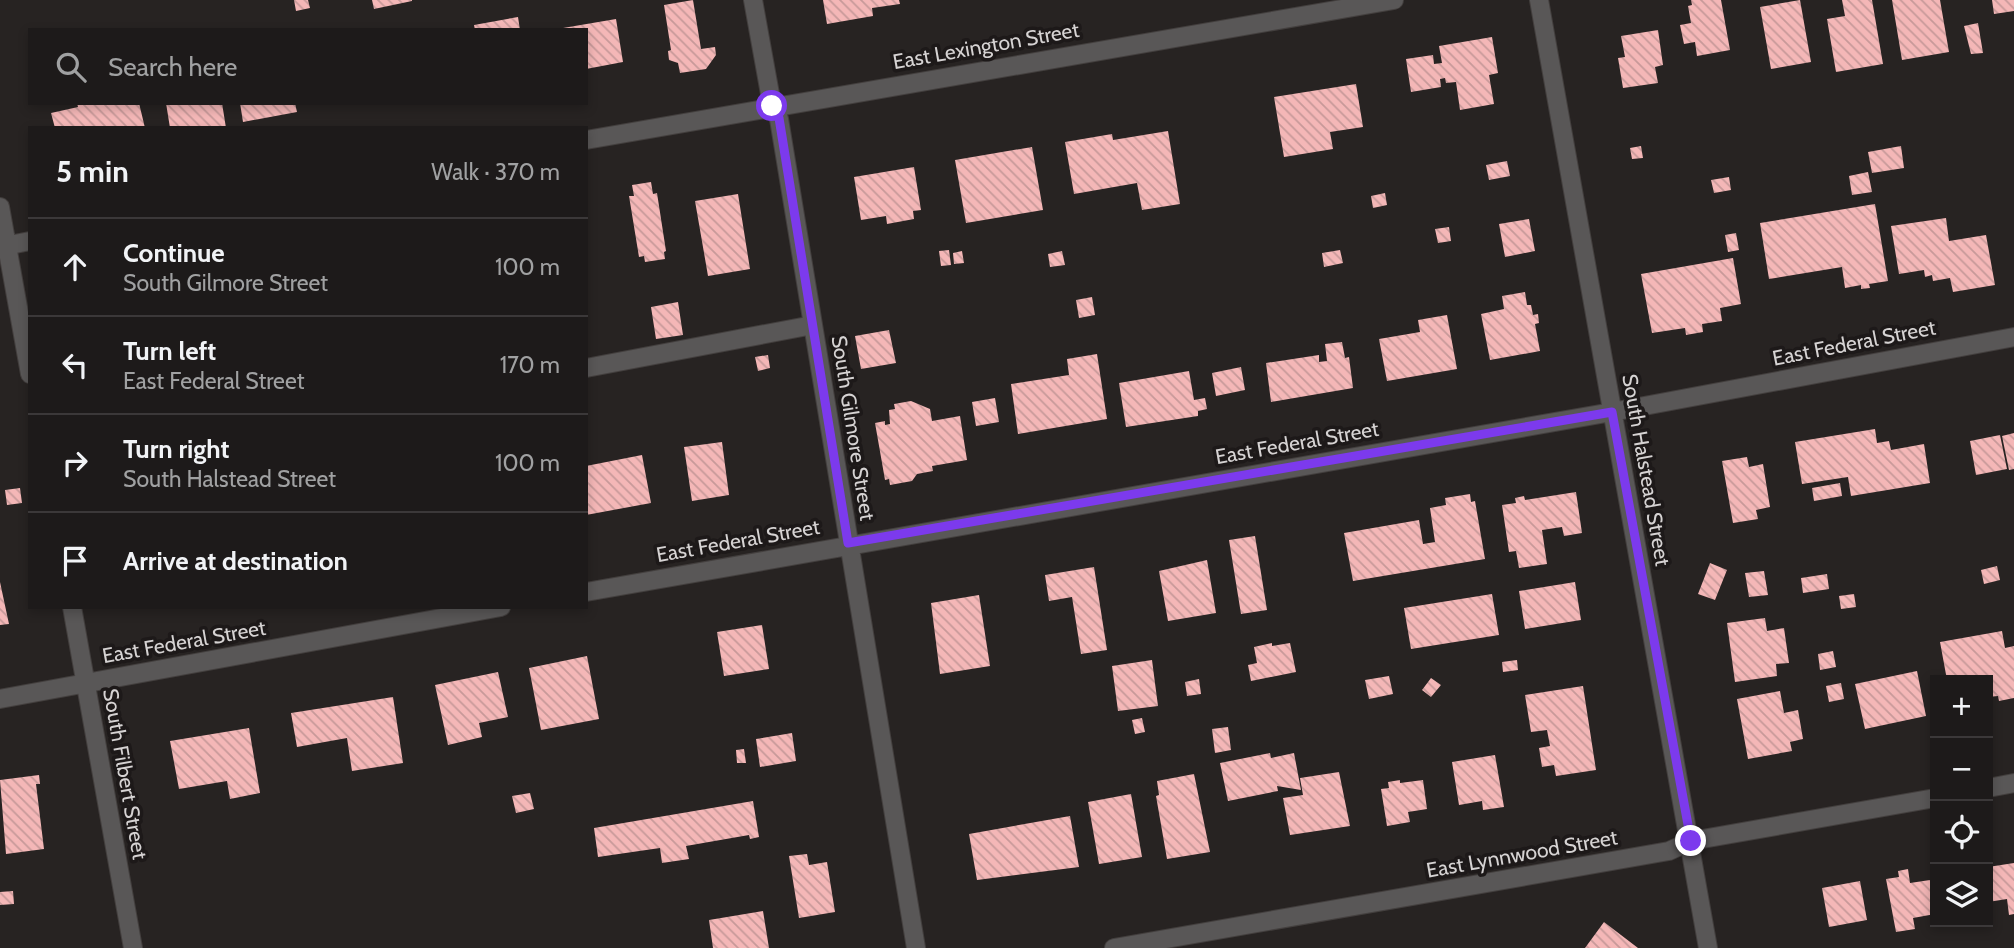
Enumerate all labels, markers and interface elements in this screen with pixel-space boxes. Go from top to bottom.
street label: East Lexington Street [891,17,1081,74]
search box [28,28,588,105]
icon: search [52,48,90,86]
text: Search here [108,51,237,83]
route start [756,90,787,121]
text: 5 min [56,153,129,190]
text: Walk · 370 m [431,158,560,186]
text: Continue [123,237,225,269]
icon: ahead [56,248,94,286]
text: 100 m [495,253,560,281]
text: South Gilmore Street [123,269,328,297]
street label: East Federal Street [1770,314,1938,371]
street label: South Gilmore Street [827,334,880,522]
text: Turn left [123,335,216,367]
icon: left [56,346,94,384]
text: 170 m [500,351,560,379]
text: East Federal Street [123,367,304,395]
street label: South Halstead Street [1617,372,1676,568]
street label: East Federal Street [1213,416,1381,469]
text: Turn right [123,433,229,465]
icon: right [56,444,94,482]
text: 100 m [495,449,560,477]
text: South Halstead Street [123,465,336,493]
street label: East Federal Street [654,514,822,567]
icon: arrive [56,542,94,580]
text: Arrive at destination [123,545,348,577]
street label: East Federal Street [100,615,268,668]
map controls [1930,675,1993,927]
button: + [1930,675,1993,738]
street label: South Filbert Street [98,687,153,861]
button: − [1930,738,1993,801]
button: locate [1930,801,1993,864]
street label: East Lynnwood Street [1424,824,1619,883]
route end [1675,825,1706,856]
button: layers [1930,864,1993,927]

